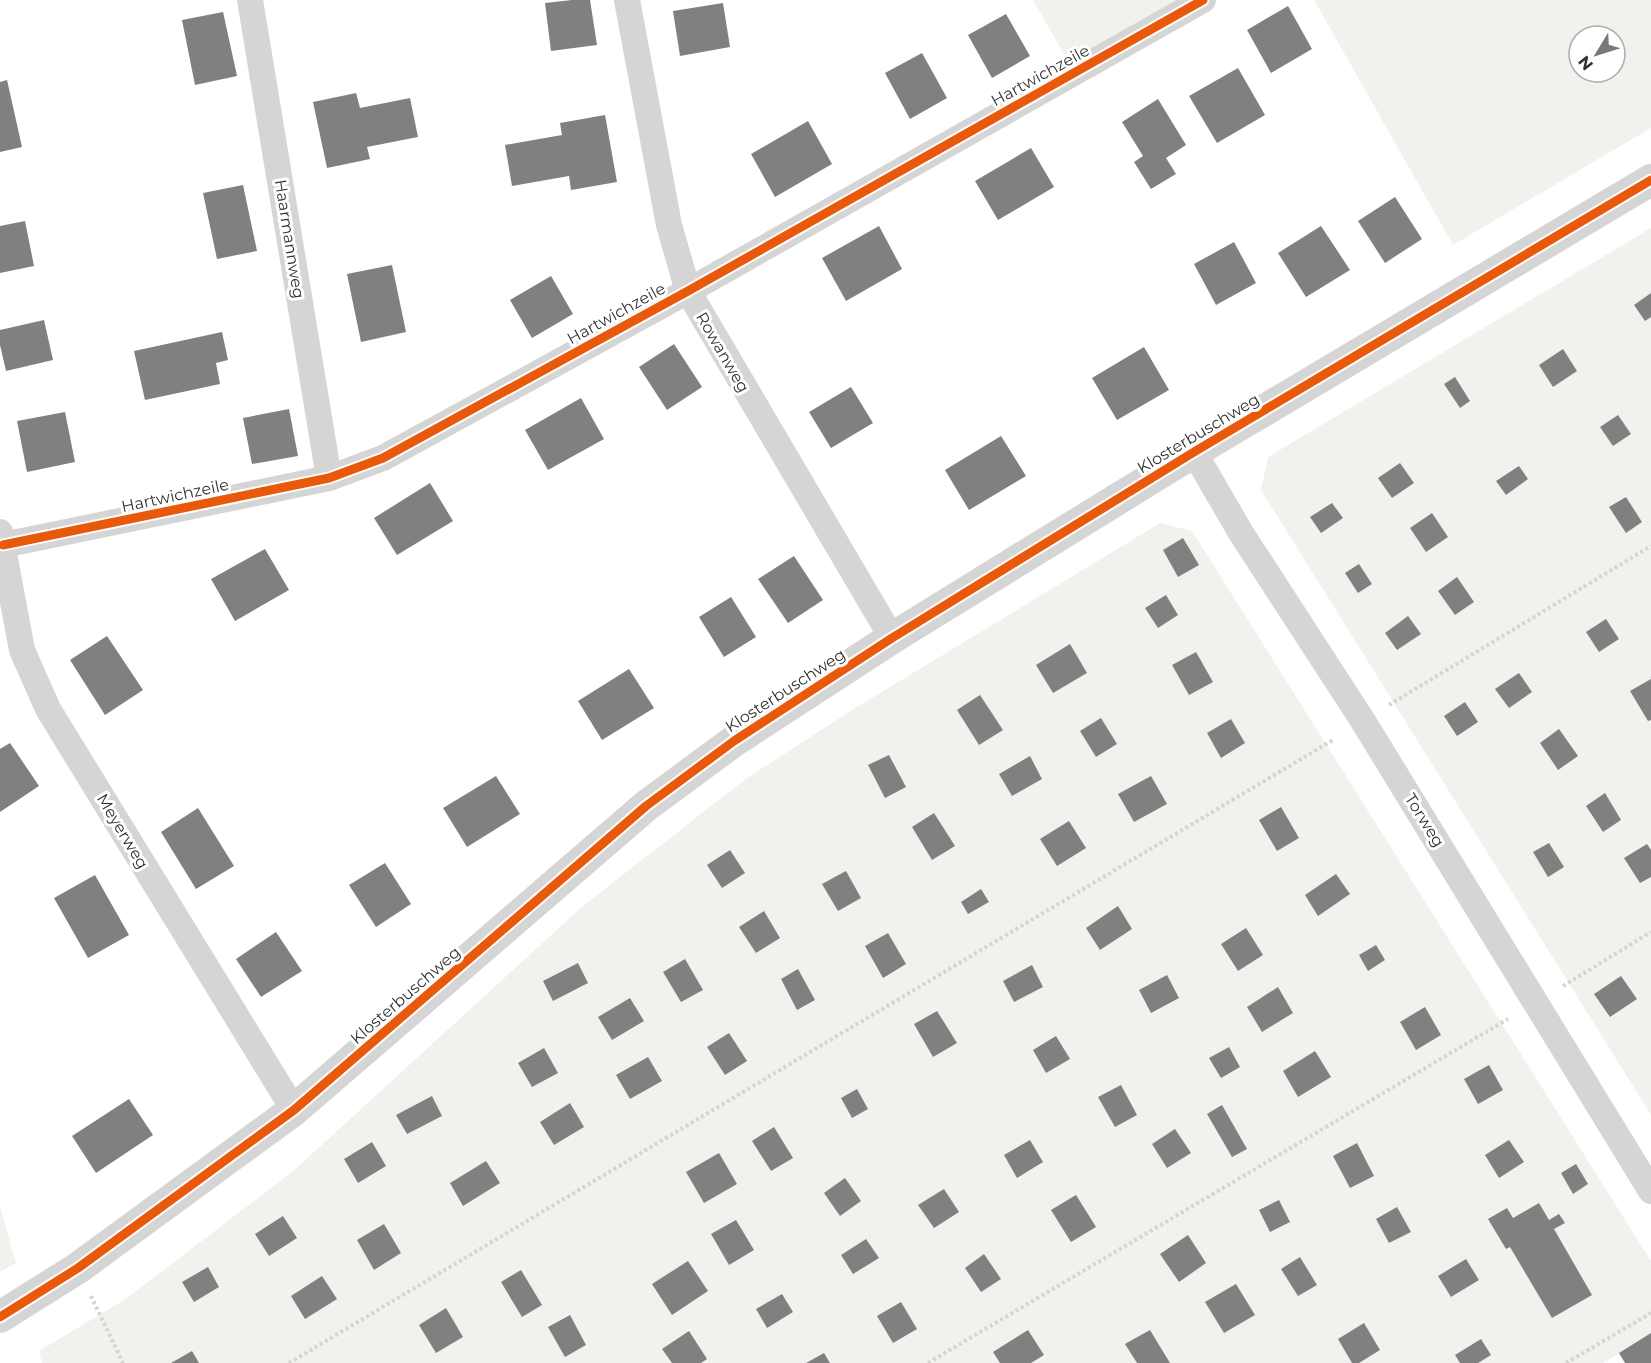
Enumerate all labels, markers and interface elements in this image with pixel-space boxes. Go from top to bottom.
north arrow [1567,24,1627,84]
street label: Hartwichzeile [988,41,1093,110]
text: N [1574,52,1597,74]
street label: Haarmannweg [271,178,308,300]
street label: Hartwichzeile [564,279,669,348]
street label: Rowanweg [692,309,753,396]
street label: Klosterbuschweg [1134,389,1263,477]
street label: Hartwichzeile [120,475,231,516]
street label: Klosterbuschweg [722,645,849,736]
street label: Meyerweg [93,790,152,872]
street label: Torweg [1401,790,1448,851]
street label: Klosterbuschweg [347,943,464,1048]

